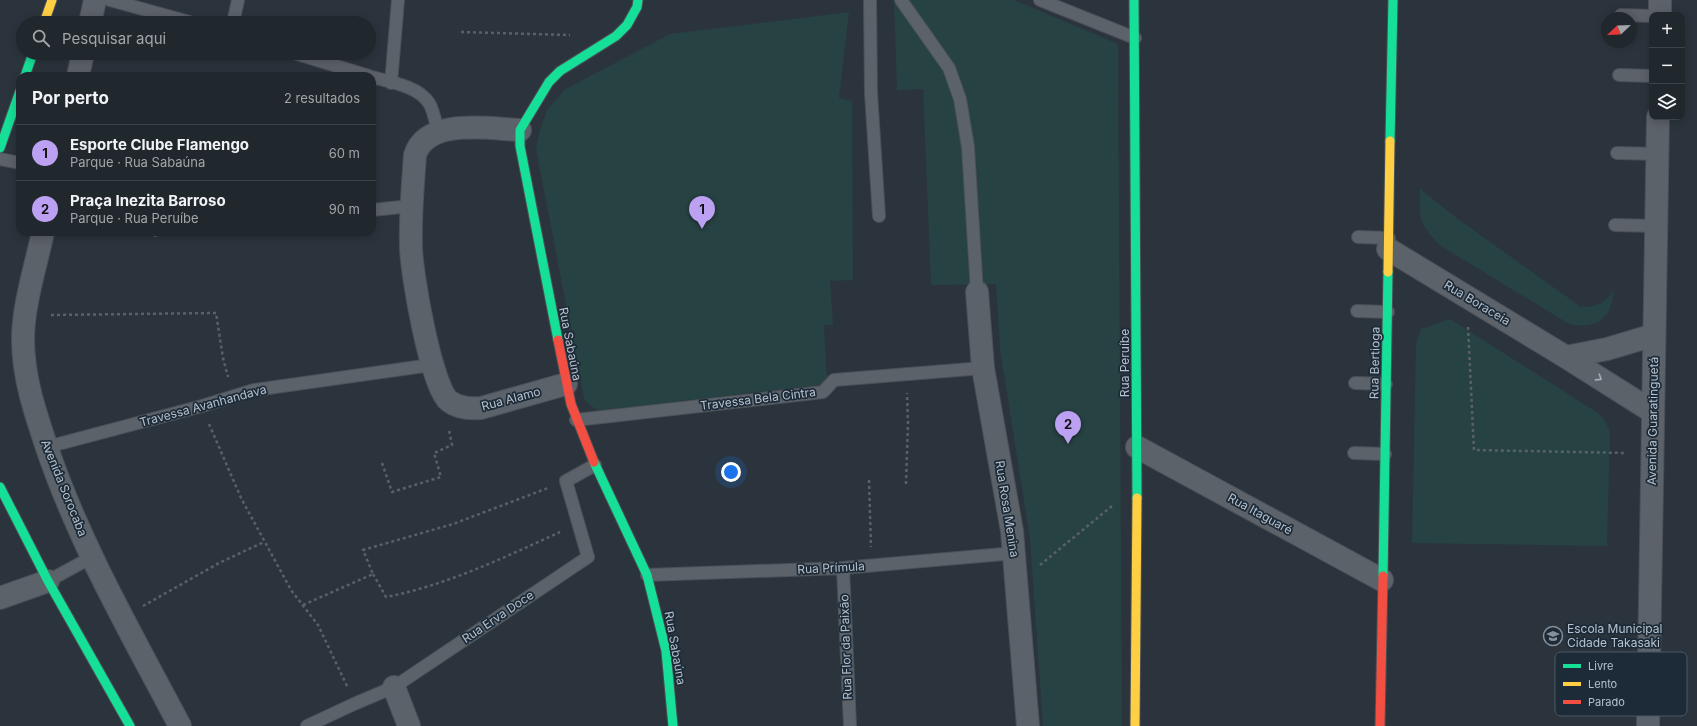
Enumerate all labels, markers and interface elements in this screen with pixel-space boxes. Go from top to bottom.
north arrow [1601,12,1637,48]
map controls [1649,12,1685,120]
button: + [1649,12,1685,48]
search box [16,16,376,60]
icon: search [30,27,52,49]
text: Pesquisar aqui [62,29,166,48]
button: − [1649,48,1685,84]
button: layers [1649,84,1685,120]
text: Por perto [32,88,109,108]
text: 2 resultados [284,90,360,106]
text: Esporte Clube Flamengo [70,135,249,154]
text: 1 [42,145,48,161]
text: 60 m [329,145,360,161]
text: Parque · Rua Sabaúna [70,154,205,170]
text: Praça Inezita Barroso [70,191,226,210]
pin: 1 [689,196,715,229]
text: 2 [41,201,49,217]
text: 90 m [329,201,360,217]
text: Parque · Rua Peruíbe [70,210,199,226]
street label: Rua Boraceia [1441,277,1513,328]
street label: Rua Sabaúna [556,306,585,382]
street label: Rua Bertioga [1366,327,1383,399]
street label: Rua Peruíbe [1117,329,1132,397]
street label: Avenida Guaratinguetá [1644,357,1661,485]
one-way arrow [1595,373,1602,381]
street label: Travessa Avanhandava [138,381,268,430]
street label: Rua Alamo [480,383,542,414]
street label: Travessa Bela Cintra [699,384,817,413]
pin: 2 [1055,411,1081,444]
street label: Avenida Sorocaba [38,437,91,538]
street label: Rua Rosa Menina [992,459,1023,558]
your location [721,462,741,482]
street label: Rua Itaguaré [1225,490,1295,537]
street label: Rua Prímula [797,558,865,577]
street label: Rua Erva Doce [459,587,536,646]
street label: Rua Flor da Paixão [836,594,855,700]
street label: Rua Sabaúna [662,610,689,686]
place label: Escola Municipal Cidade Takasaki [1567,621,1662,650]
school or university icon: Escola Municipal Cidade Takasaki [1542,625,1564,647]
legend [1555,652,1687,716]
text: Livre [1588,659,1613,673]
text: Lento [1588,677,1618,691]
text: Parado [1588,695,1625,709]

